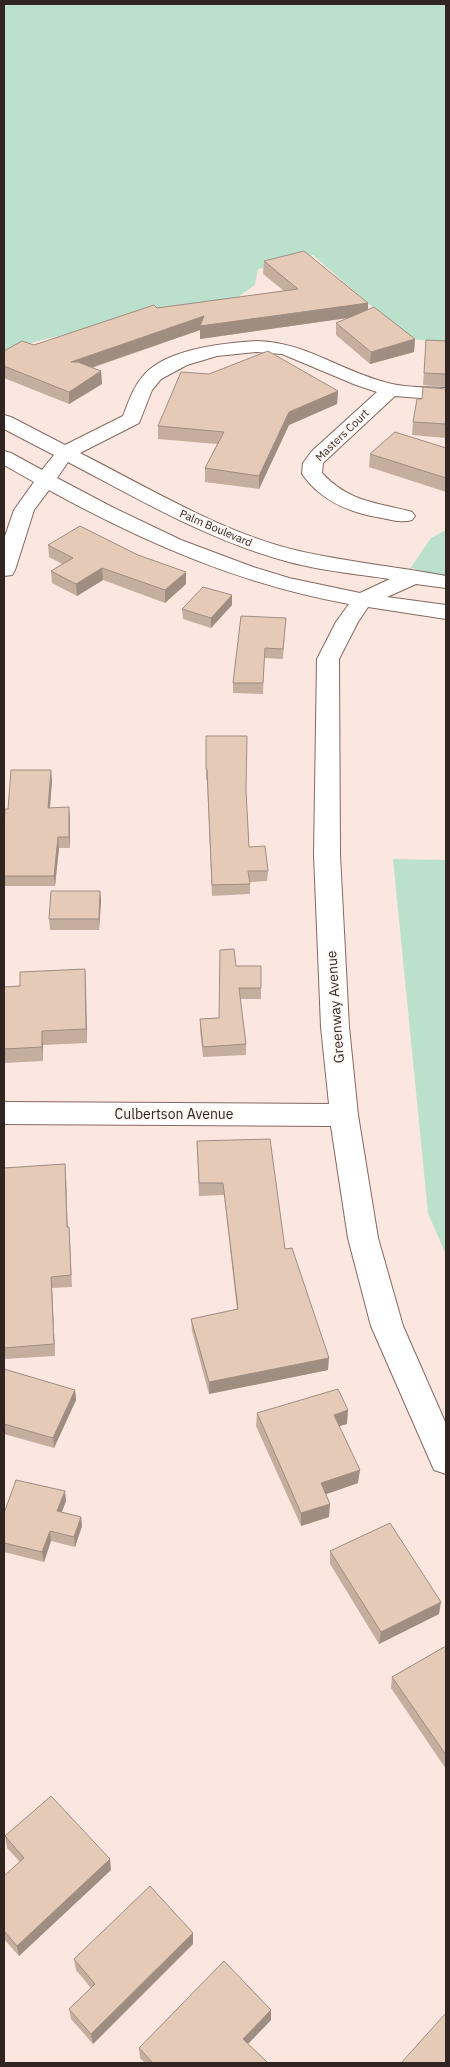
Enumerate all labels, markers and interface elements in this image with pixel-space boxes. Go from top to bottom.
street label: Masters Court [312,406,372,464]
street label: Palm Boulevard [178,506,254,550]
street label: Greenway Avenue [322,950,348,1064]
street label: Culbertson Avenue [114,1105,234,1123]

